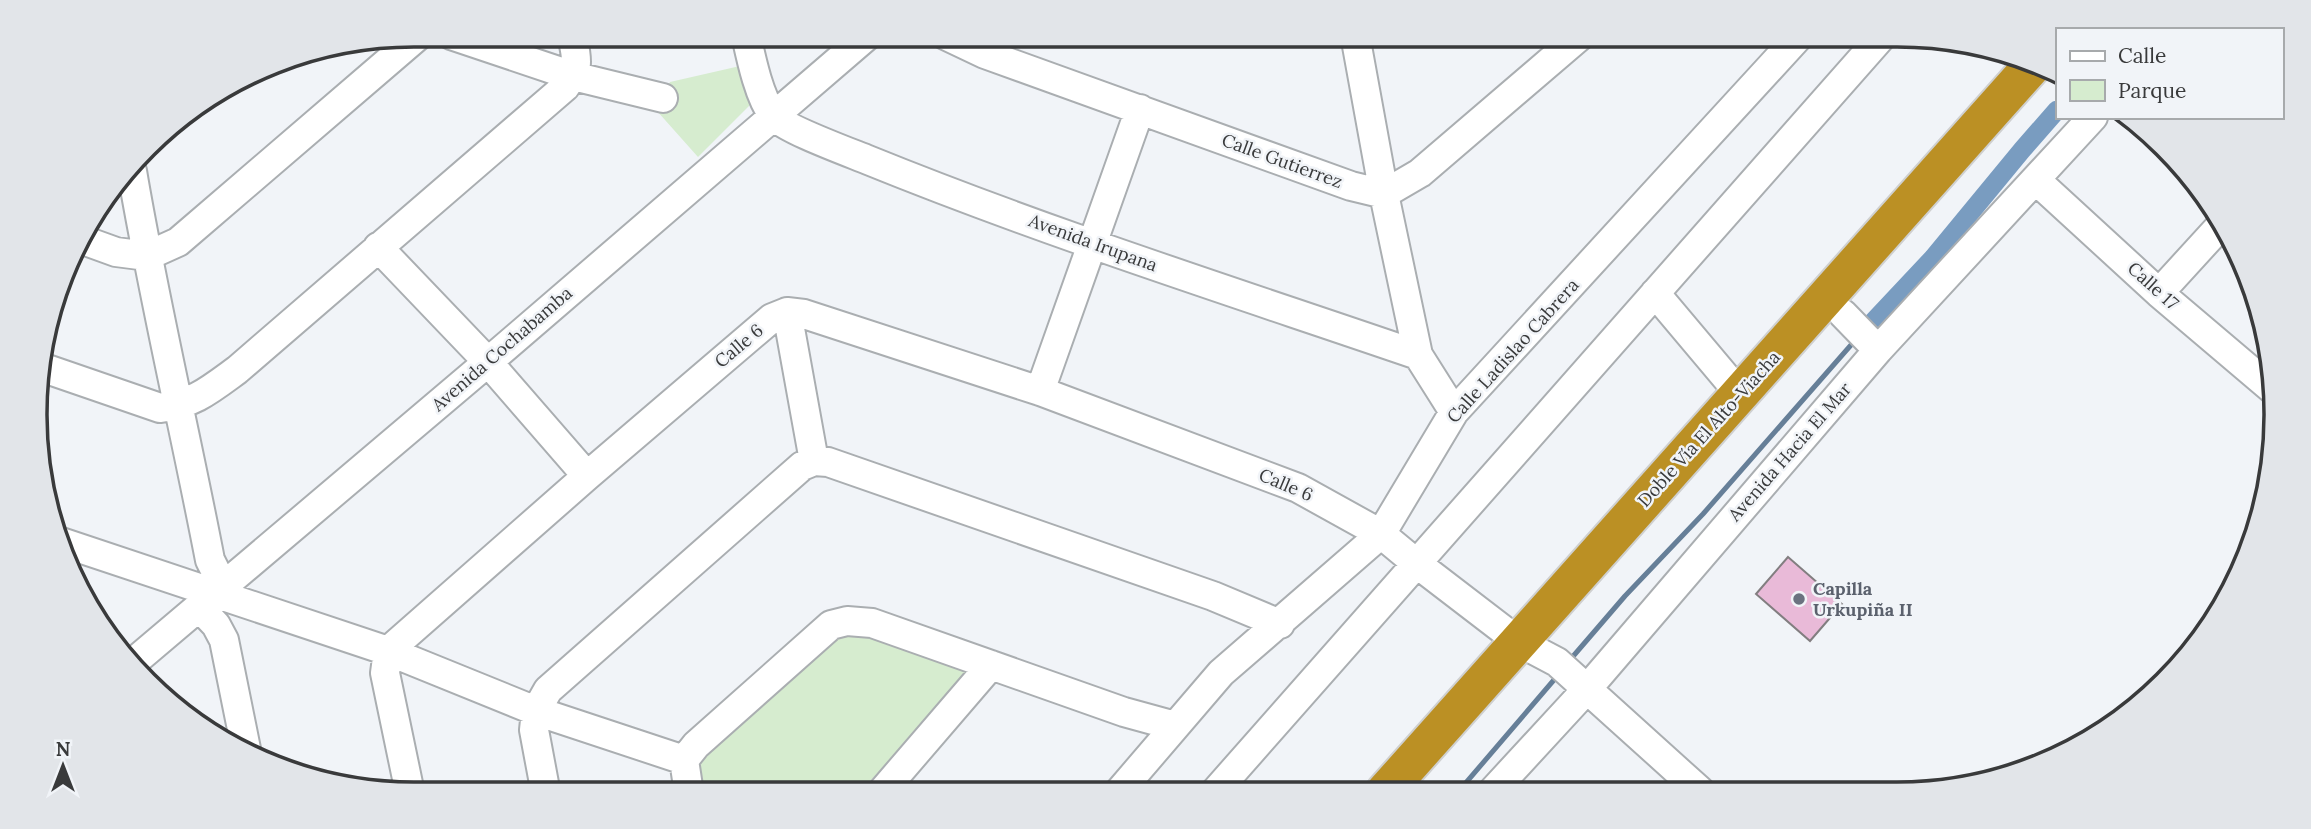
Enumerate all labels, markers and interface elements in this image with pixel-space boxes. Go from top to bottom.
legend [2056,28,2283,119]
text: Calle [2118,42,2166,69]
text: Parque [2118,77,2186,104]
street label: Calle Gutierrez [1219,128,1346,193]
street label: Avenida Irupana [1025,208,1161,276]
street label: Calle 17 [2123,257,2184,315]
street label: Calle Ladislao Cabrera [1442,274,1584,428]
street label: Avenida Cochabamba [426,281,577,417]
street label: Calle 6 [710,319,768,373]
street label: Doble Vía El Alto-Viacha [1632,346,1785,512]
street label: Avenida Hacia El Mar [1722,377,1856,527]
street label: Calle 6 [1256,463,1317,506]
place label: Capilla Urkupiña II [1813,577,1913,621]
marker: Capilla Urkupiña II [1791,591,1807,607]
north arrow [28,731,98,801]
text: N [56,737,71,761]

